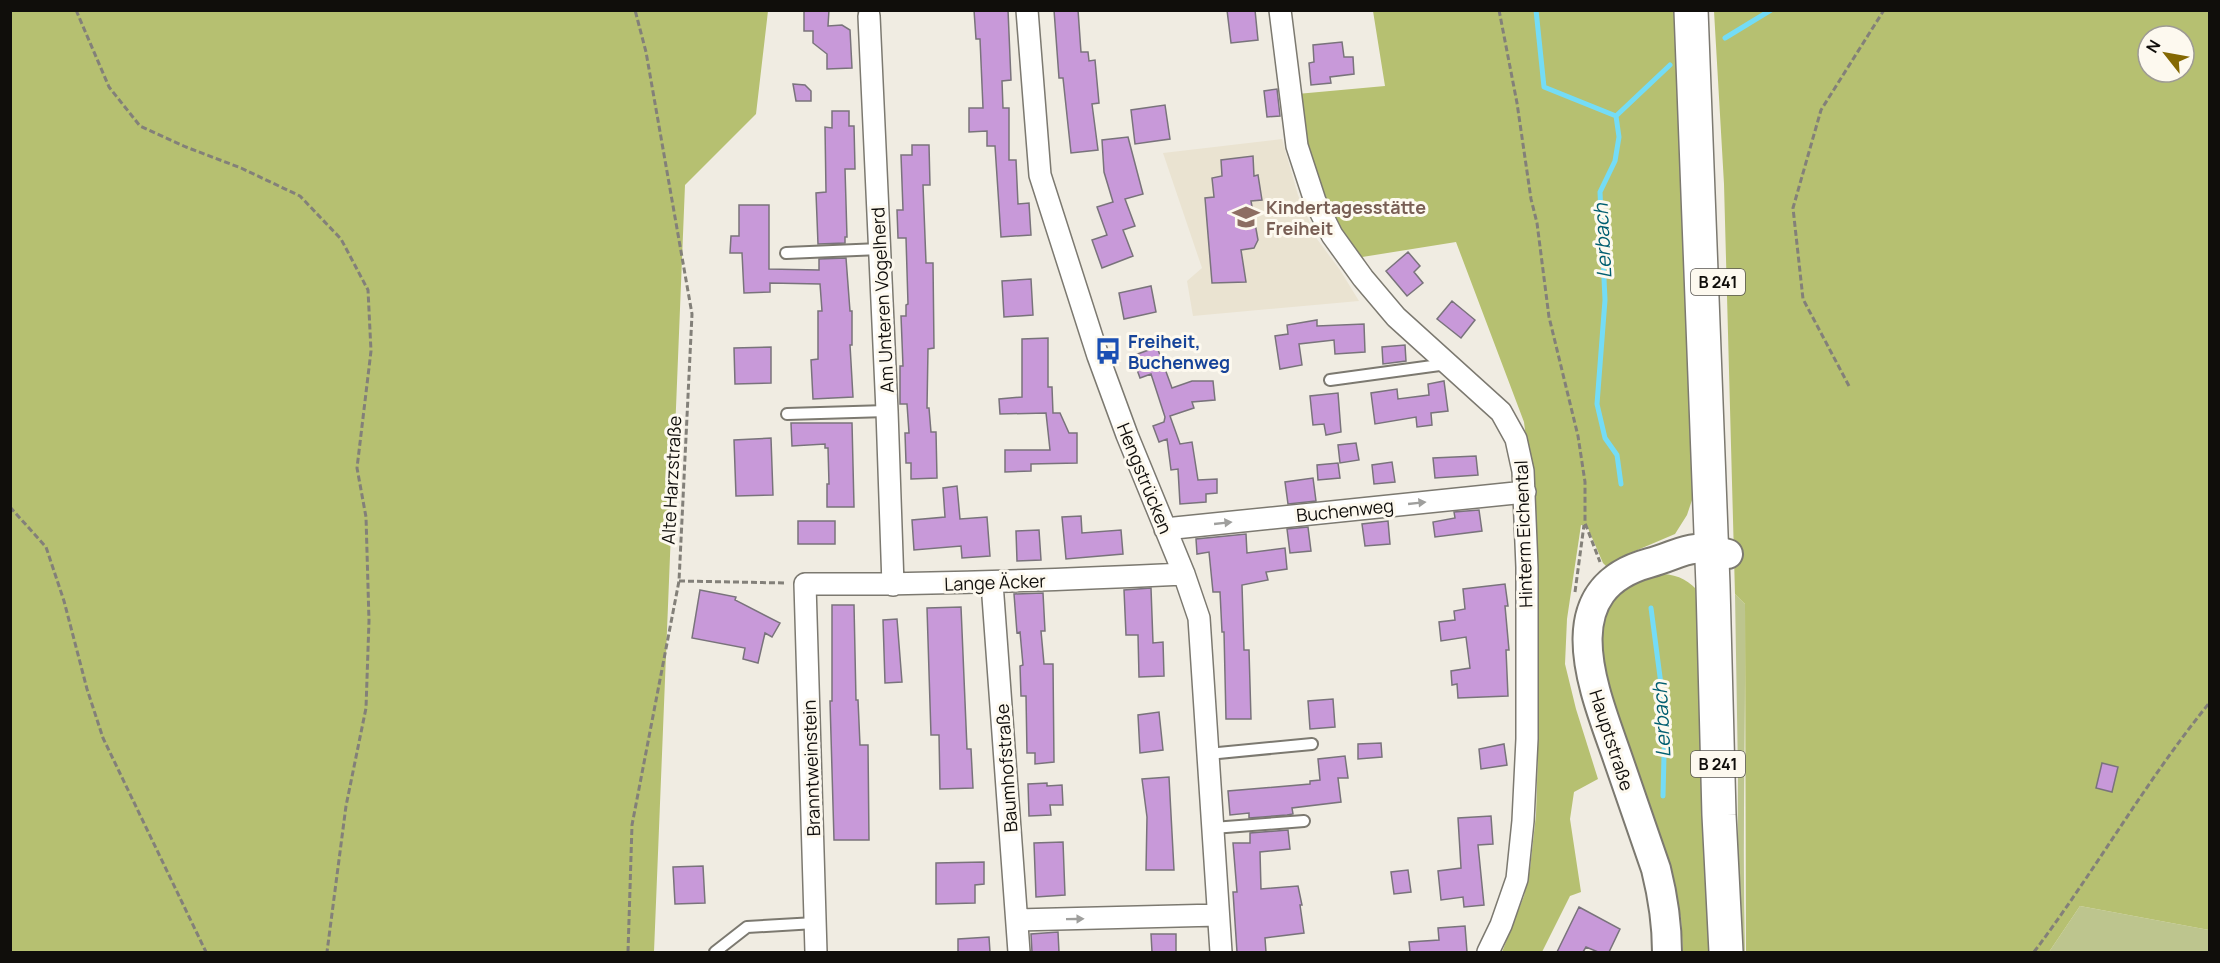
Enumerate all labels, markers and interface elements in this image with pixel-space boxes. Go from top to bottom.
north arrow [2136,24,2196,84]
text: N [2141,36,2166,57]
place label: Kindertagesstätte Freiheit [1266,195,1426,240]
school or university icon: Kindertagesstätte Freiheit [1231,202,1261,232]
water label: Lerbach [1586,202,1617,279]
street label: Am Unteren Vogelherd [865,207,899,393]
road number: B 241 [1691,269,1745,295]
place label: Freiheit, Buchenweg [1128,329,1230,374]
bus stop icon: Freiheit, Buchenweg [1093,336,1123,366]
street label: Alte Harzstraße [656,415,686,545]
street label: Hengstrücken [1112,419,1178,537]
street label: Hinterm Eichental [1508,460,1538,608]
street label: Buchenweg [1295,493,1395,527]
one-way arrow [1408,498,1427,508]
one-way arrow [1214,518,1233,528]
street label: Lange Äcker [944,568,1047,596]
water label: Lerbach [1645,681,1676,758]
street label: Hauptstraße [1584,686,1640,794]
street label: Branntweinstein [797,699,825,837]
street label: Baumhofstraße [990,703,1022,833]
road number: B 241 [1691,751,1745,777]
one-way arrow [1066,914,1085,924]

